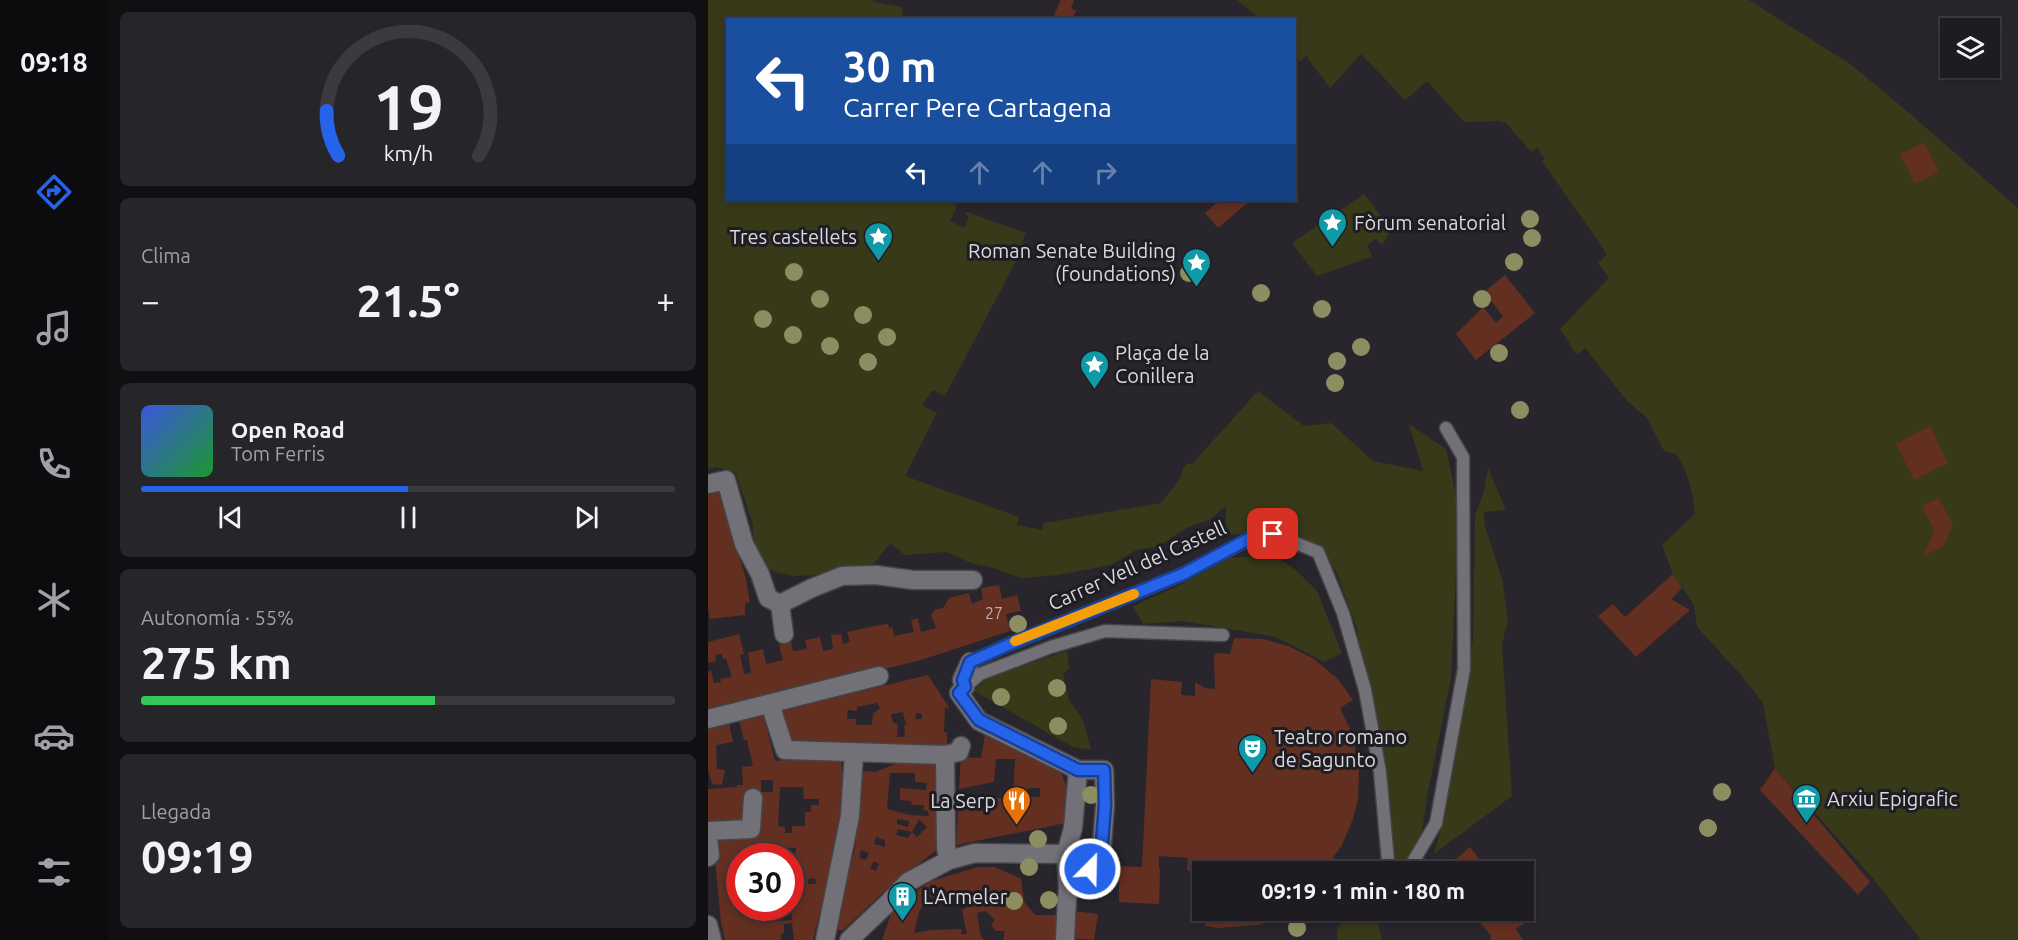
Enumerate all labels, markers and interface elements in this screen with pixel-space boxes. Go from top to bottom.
map controls [1940,18,2000,78]
button: layers [1940,18,2000,78]
icon: left [744,42,822,120]
text: 30 m [843,43,937,90]
text: 09:18 [20,47,88,77]
text: 19 [373,72,443,142]
text: Carrer Pere Cartagena [843,92,1112,122]
text: km/h [383,141,433,165]
icon: left [900,156,933,189]
icon: ahead [963,156,996,189]
icon: ahead [1026,156,1059,189]
icon: right [1089,156,1122,189]
icon: directions [33,171,75,213]
place icon: Fòrum senatorial [1317,206,1349,248]
place label: Fòrum senatorial [1354,211,1506,234]
place icon: Tres castellets [862,220,894,262]
place label: Tres castellets [730,225,857,248]
place label: Roman Senate Building (foundations) [968,239,1176,285]
text: Clima [141,244,191,267]
place icon: Roman Senate Building (foundations) [1181,246,1213,288]
text: 21.5° [356,275,460,326]
text: − [141,282,160,319]
text: + [656,282,675,319]
icon: music [33,307,75,349]
place label: Plaça de la Conillera [1115,341,1210,387]
place icon: Plaça de la Conillera [1078,348,1110,390]
text: Open Road [231,417,345,442]
text: Tom Ferris [231,442,325,465]
icon: phone [33,443,75,485]
icon: previous [214,501,247,534]
icon: pause [392,501,425,534]
icon: next [570,501,603,534]
pin [1247,508,1298,559]
street label: Carrer Vell del Castell [1045,515,1229,615]
icon: arrive [1256,517,1289,550]
icon: climate [33,579,75,621]
house number: 27 [985,604,1003,622]
text: Autonomía · 55% [141,606,294,629]
text: 275 km [141,637,292,688]
icon: car [33,715,75,757]
place label: Teatro romano de Sagunto [1274,725,1407,771]
theatre icon: Teatro romano de Sagunto [1237,732,1269,774]
museum icon: Arxiu Epigrafic [1790,782,1822,824]
restaurant icon: La Serp [1001,784,1033,826]
place label: Arxiu Epigrafic [1827,787,1958,810]
place label: La Serp [930,789,996,812]
text: Llegada [141,800,211,823]
text: 09:19 [141,831,254,882]
position arrow [1058,837,1122,901]
speed limit sign: 30 [726,843,804,921]
icon: filters [33,851,75,893]
text: 09:19 · 1 min · 180 m [1261,878,1465,903]
building icon: L'Armeler [886,880,918,922]
place label: L'Armeler [923,885,1008,908]

